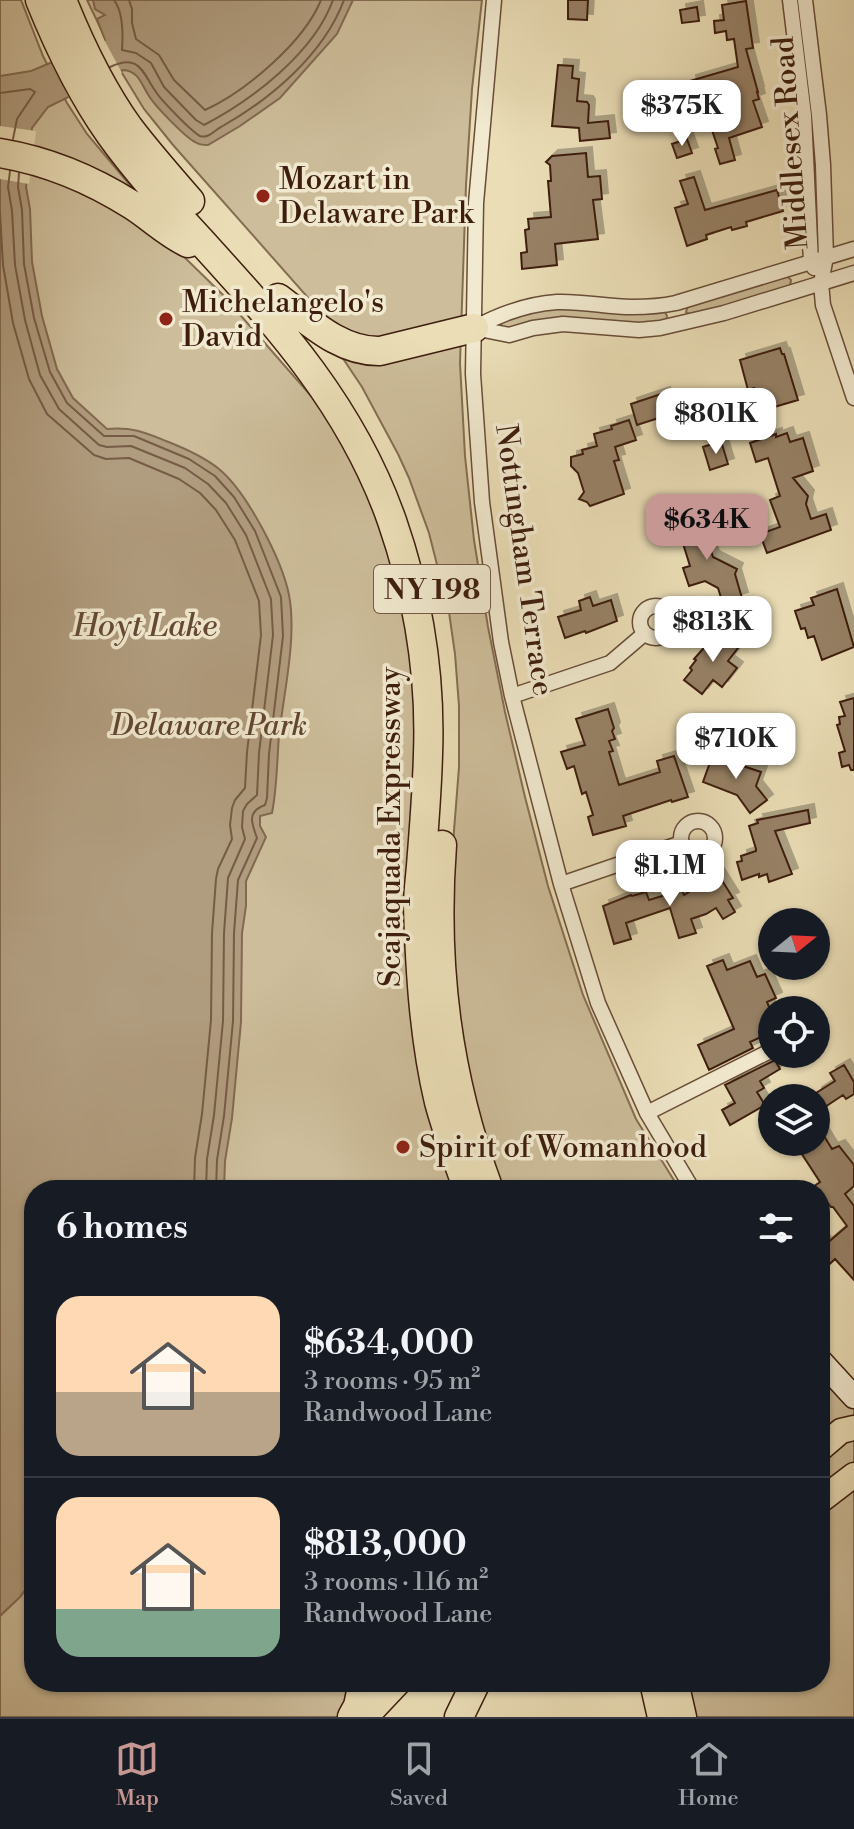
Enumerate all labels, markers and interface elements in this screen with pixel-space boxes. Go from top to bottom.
street label: Middlesex Road [765,35,817,251]
pin: $375K [626,80,738,148]
text: $375K [641,90,723,122]
place label: Mozart in Delaware Park [279,161,475,233]
marker: Mozart in Delaware Park [254,187,272,205]
place label: Michelangelo's David [182,284,384,356]
marker: Michelangelo's David [157,310,175,328]
pin: $801K [660,388,772,456]
text: $801K [674,398,758,430]
street label: Nottingham Terrace [486,422,562,698]
pin: $634K [651,494,763,562]
text: $634K [664,504,750,536]
road number: NY 198 [374,565,490,613]
pin: $813K [657,596,769,664]
water label: Hoyt Lake [72,606,217,646]
text: $813K [673,606,753,638]
street label: Scajaquada Expressway [372,667,410,987]
park label: Delaware Park [110,707,307,745]
pin: $710K [680,713,792,781]
text: $710K [694,723,778,755]
pin: $1.1M [614,840,726,908]
text: $1.1M [634,850,706,882]
north arrow [758,908,830,980]
map controls [758,908,830,1156]
button: locate [758,996,830,1068]
button: layers [758,1084,830,1156]
place label: Spirit of Womanhood [419,1129,707,1167]
marker: Spirit of Womanhood [394,1138,412,1156]
icon: filters [754,1206,798,1250]
text: 6 homes [56,1207,188,1249]
text: $634,000 [304,1323,474,1365]
icon: home [120,1328,216,1424]
text: 3 rooms · 95 m² [304,1365,480,1397]
text: Randwood Lane [304,1397,492,1429]
text: $813,000 [304,1524,467,1566]
icon: home [120,1529,216,1625]
text: 3 rooms · 116 m² [304,1566,488,1598]
text: Randwood Lane [304,1598,492,1630]
tab: Map [115,1737,159,1812]
tab: Saved [390,1737,448,1812]
tab: Home [678,1737,739,1812]

